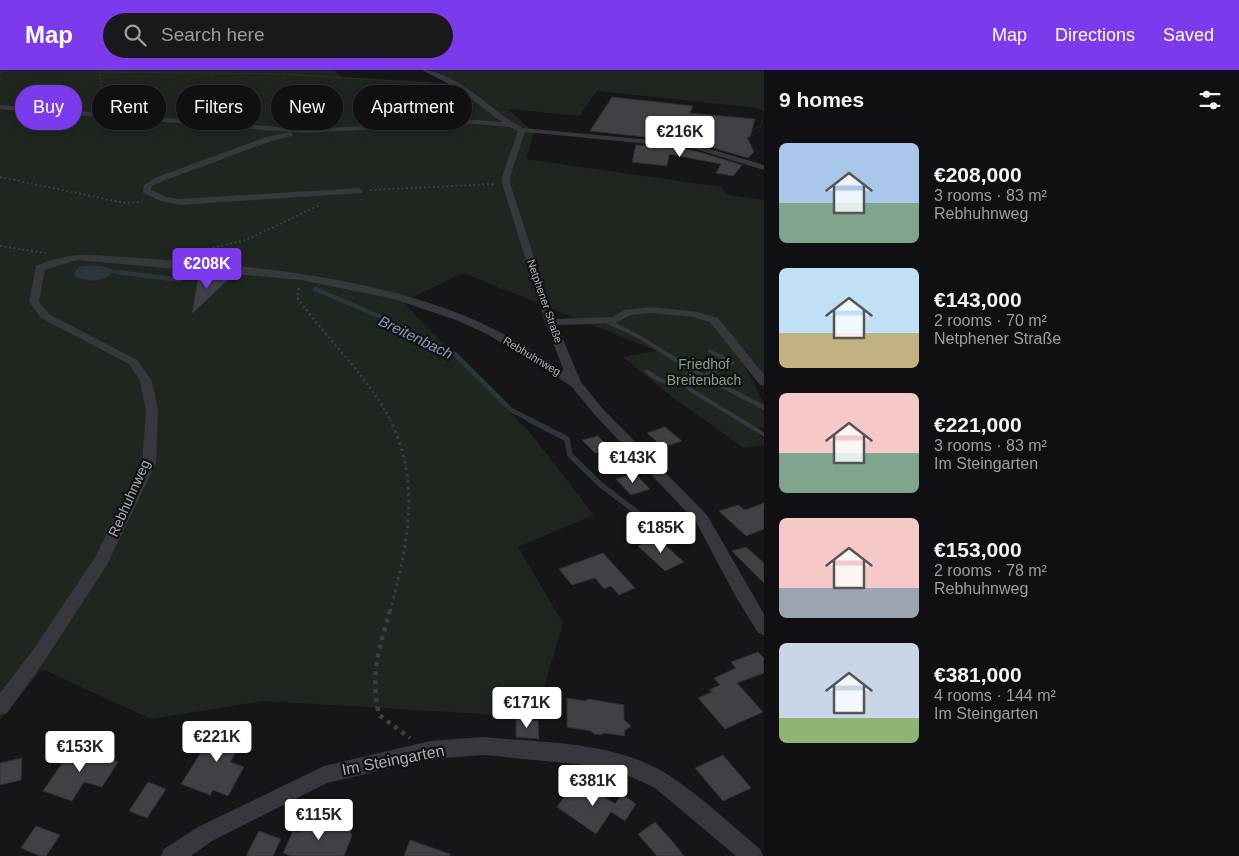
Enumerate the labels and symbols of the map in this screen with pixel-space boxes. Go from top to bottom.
pin: €216K [645,116,715,158]
pin: €208K [172,248,242,290]
street label: Netphener Straße [525,258,565,344]
water label: Breitenbach [376,312,456,362]
street label: Rebhuhnweg [501,334,563,378]
park label: Friedhof Breitenbach [667,356,741,388]
pin: €143K [598,442,668,484]
street label: Rebhuhnweg [105,457,153,539]
pin: €185K [626,512,696,554]
pin: €171K [492,686,562,729]
pin: €221K [182,720,252,763]
pin: €153K [45,730,115,773]
street label: Im Steingarten [340,742,446,778]
pin: €381K [558,764,628,807]
pin: €115K [284,798,354,841]

